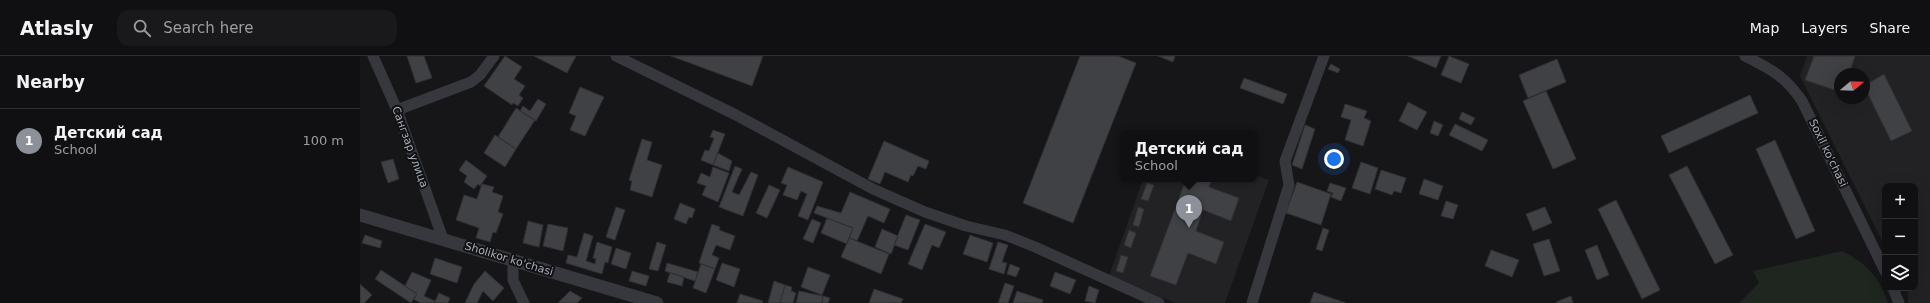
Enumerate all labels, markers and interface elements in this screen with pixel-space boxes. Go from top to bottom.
search box [117,10,397,46]
text: Atlasly [20,17,93,39]
icon: search [131,17,153,39]
text: Search here [163,19,253,37]
text: Map [1750,20,1779,36]
text: Layers [1801,20,1848,36]
text: Share [1870,20,1910,36]
north arrow [1834,68,1870,104]
text: Nearby [16,72,85,92]
street label: Сангзар улица [389,105,431,189]
street label: Soxil ko'chasi [1806,117,1850,189]
text: Детский сад [54,124,163,142]
popup [1120,130,1258,182]
text: 1 [24,133,34,148]
text: 100 m [302,133,344,148]
text: Детский сад [1135,140,1243,158]
text: School [54,142,97,157]
your location [1324,149,1344,169]
text: School [1135,158,1178,173]
map controls [1882,183,1918,291]
button: + [1882,183,1918,219]
pin: 1 [1176,195,1202,228]
button: − [1882,219,1918,255]
street label: Sholikor ko'chasi [463,239,555,279]
button: layers [1882,255,1918,291]

